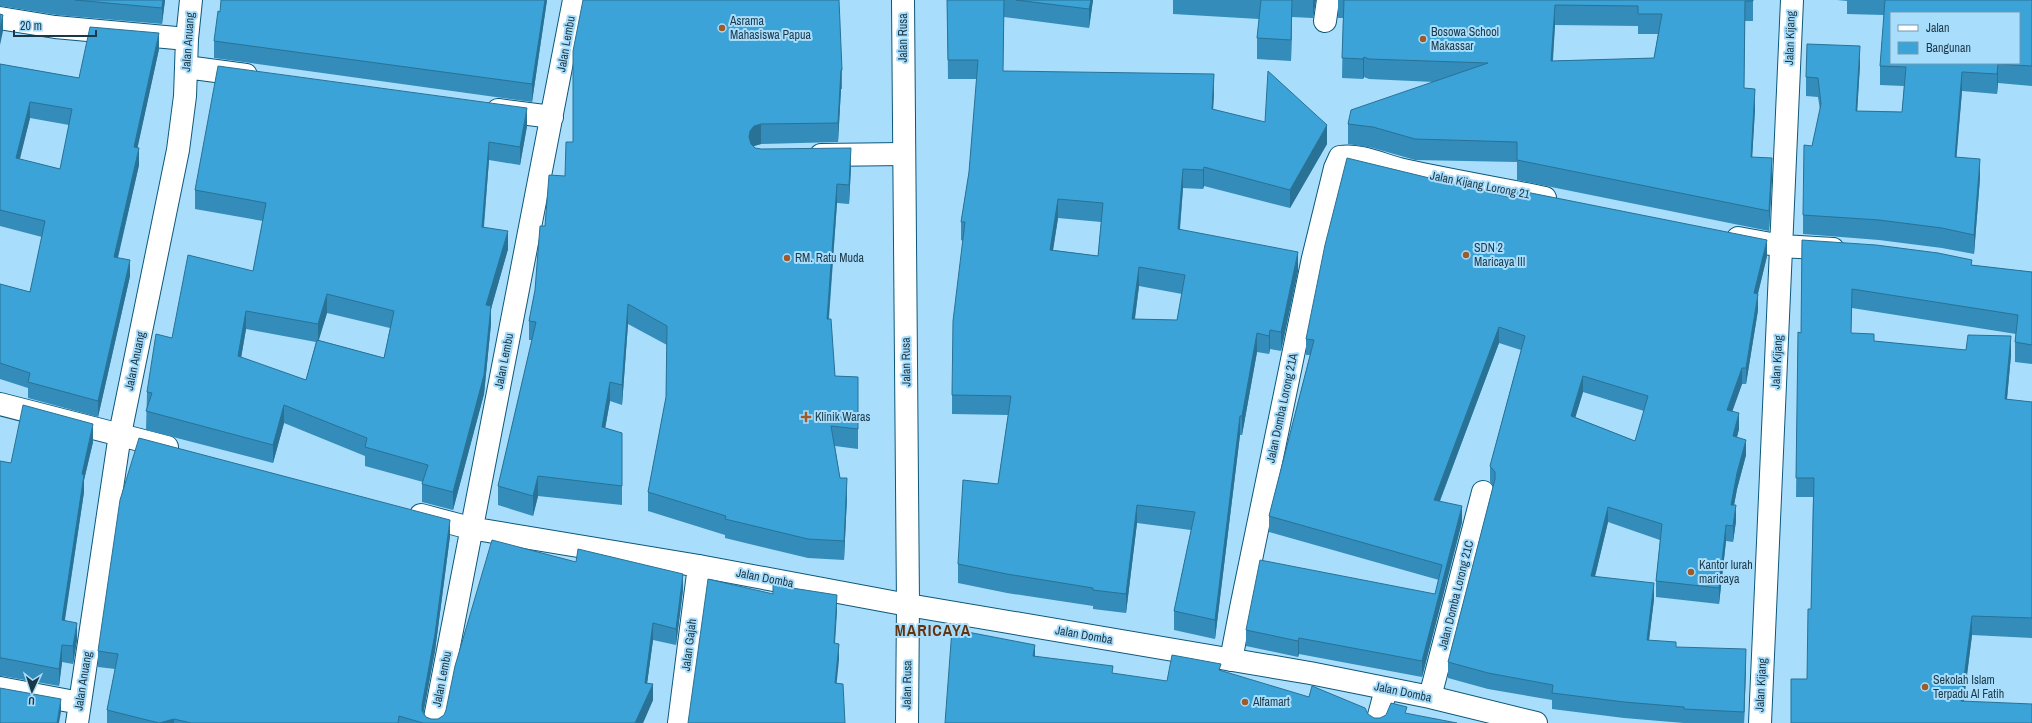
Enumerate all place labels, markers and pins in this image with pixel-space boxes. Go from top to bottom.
place label: Asrama Mahasiswa Papua [729,13,811,43]
marker: Asrama Mahasiswa Papua [717,23,727,33]
place label: Bosowa School Makassar [1431,24,1499,54]
marker: Bosowa School Makassar [1418,34,1428,44]
place label: SDN 2 Maricaya III [1474,240,1525,270]
place label: RM. Ratu Muda [795,250,864,266]
marker: SDN 2 Maricaya III [1461,250,1471,260]
marker: RM. Ratu Muda [782,253,792,263]
place label: Klinik Waras [815,409,870,425]
marker: Klinik Waras [800,411,812,423]
place label: Kantor lurah maricaya [1699,557,1753,587]
marker: Kantor lurah maricaya [1686,567,1696,577]
place label: Sekolah Islam Terpadu Al Fatih [1933,672,2004,702]
marker: Sekolah Islam Terpadu Al Fatih [1920,682,1930,692]
place label: Alfamart [1252,694,1290,710]
marker: Alfamart [1240,697,1250,707]

